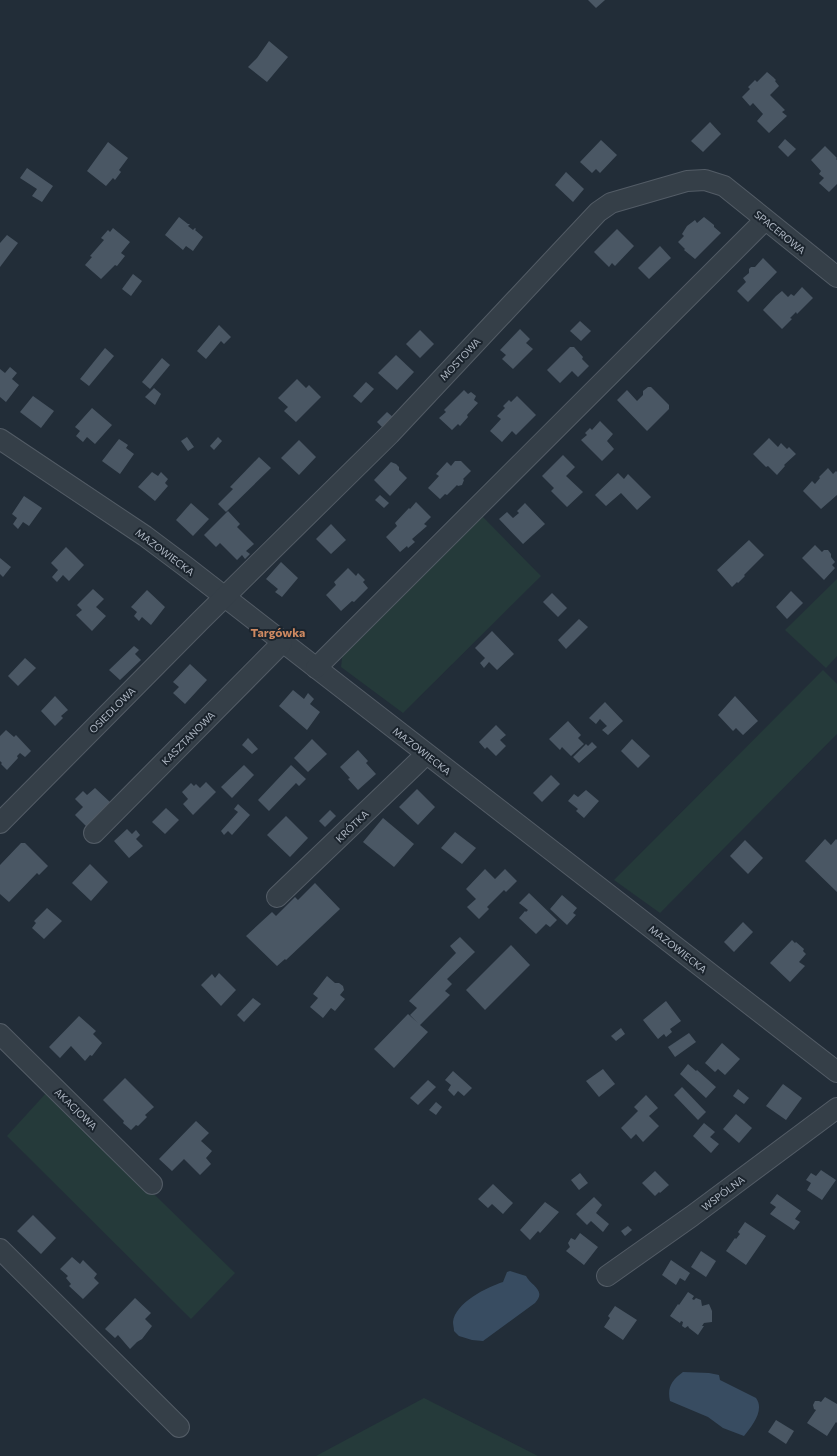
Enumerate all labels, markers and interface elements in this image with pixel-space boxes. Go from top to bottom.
street label: SPACEROWA [752,208,808,256]
street label: MOSTOWA [437,335,483,383]
street label: MAZOWIECKA [133,526,197,578]
district label: Targówka [251,625,305,639]
street label: OSIEDLOWA [87,684,138,735]
street label: KASZTANOWA [159,709,217,767]
street label: MAZOWIECKA [391,725,454,777]
street label: KRÓTKA [333,807,371,845]
street label: MAZOWIECKA [647,923,710,975]
street label: AKACJOWA [52,1086,100,1132]
street label: WSPÓLNA [699,1173,747,1213]

